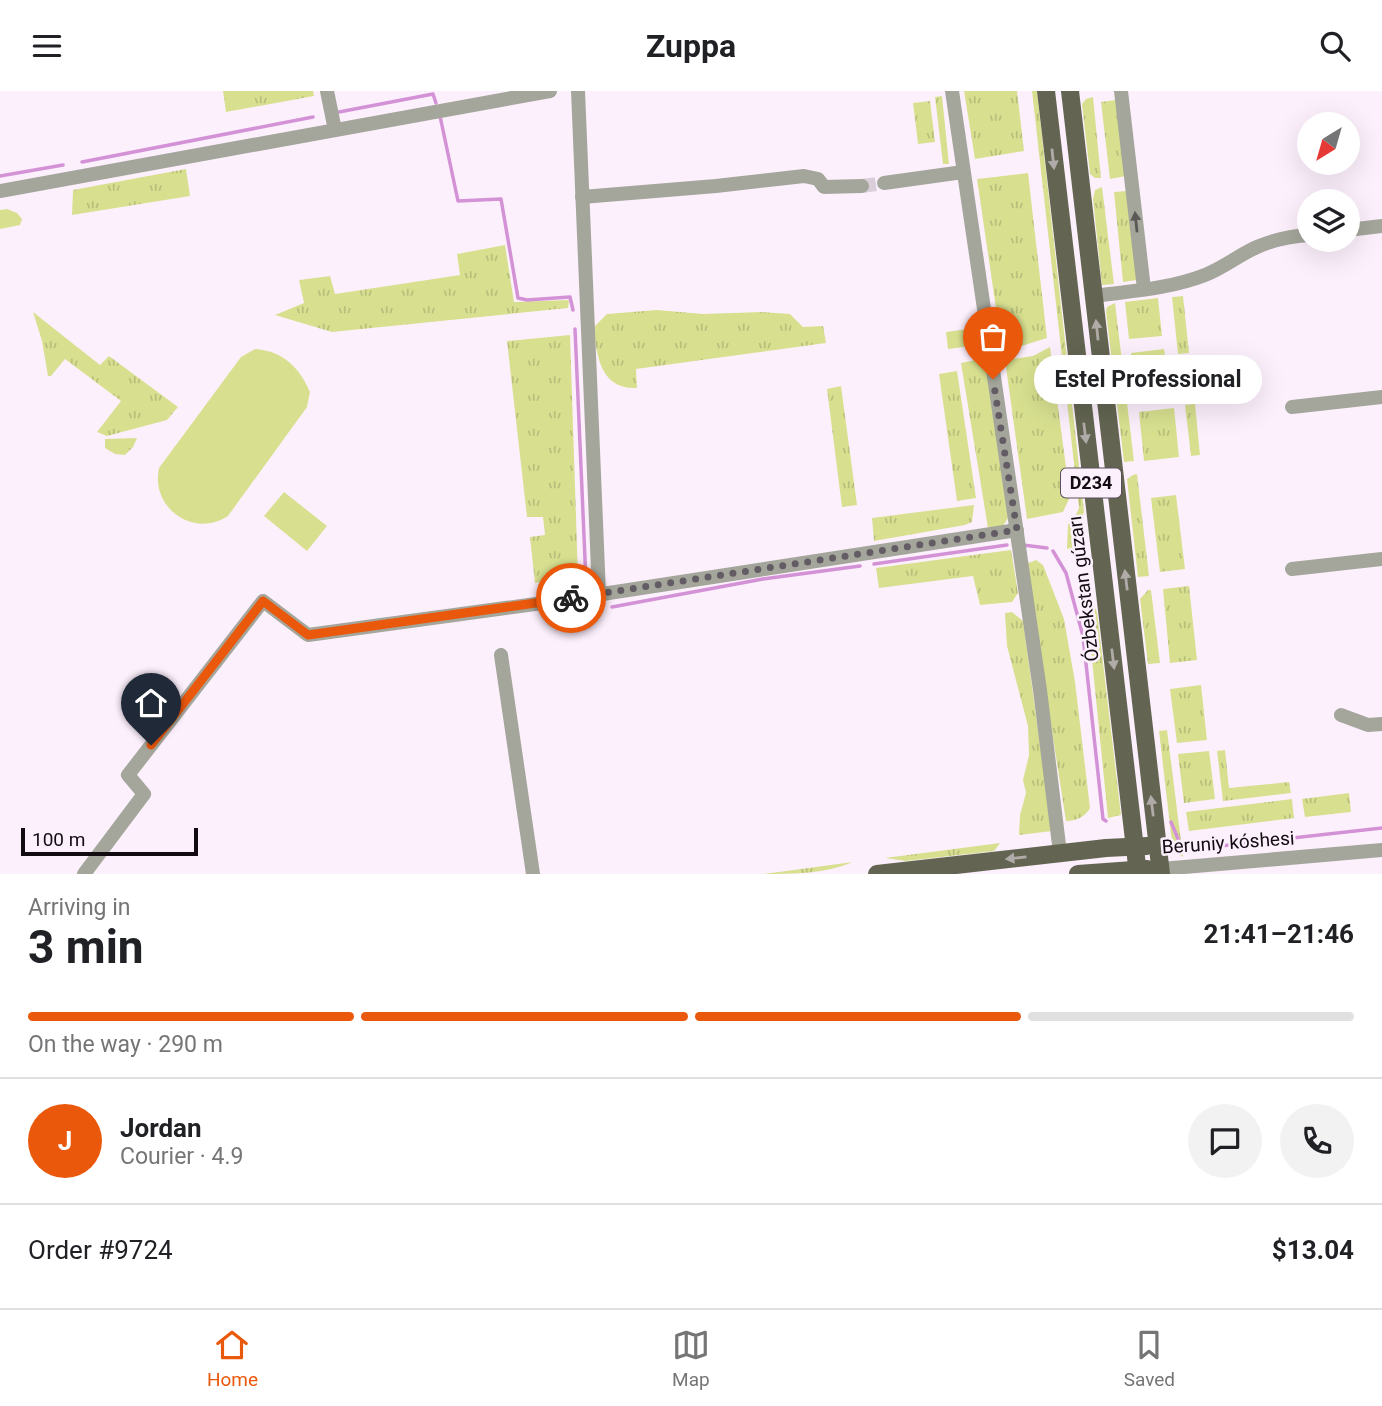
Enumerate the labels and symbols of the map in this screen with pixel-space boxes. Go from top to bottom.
north arrow [1297,112,1360,175]
one-way arrow [1048,148,1059,170]
one-way arrow [1131,210,1142,232]
pin [963,307,1023,379]
one-way arrow [1092,319,1103,341]
callout: Estel Professional [1035,355,1262,403]
one-way arrow [1080,423,1091,445]
road number: D234 [1061,469,1121,497]
street label: Ózbekstan gúzarı [1063,515,1104,663]
courier [536,563,606,633]
one-way arrow [1120,569,1131,591]
one-way arrow [1107,648,1118,670]
pin [121,673,181,745]
one-way arrow [1147,795,1158,817]
scale bar [21,825,198,857]
street label: Beruniy kóshesi [1161,826,1295,859]
one-way arrow [1005,853,1027,864]

